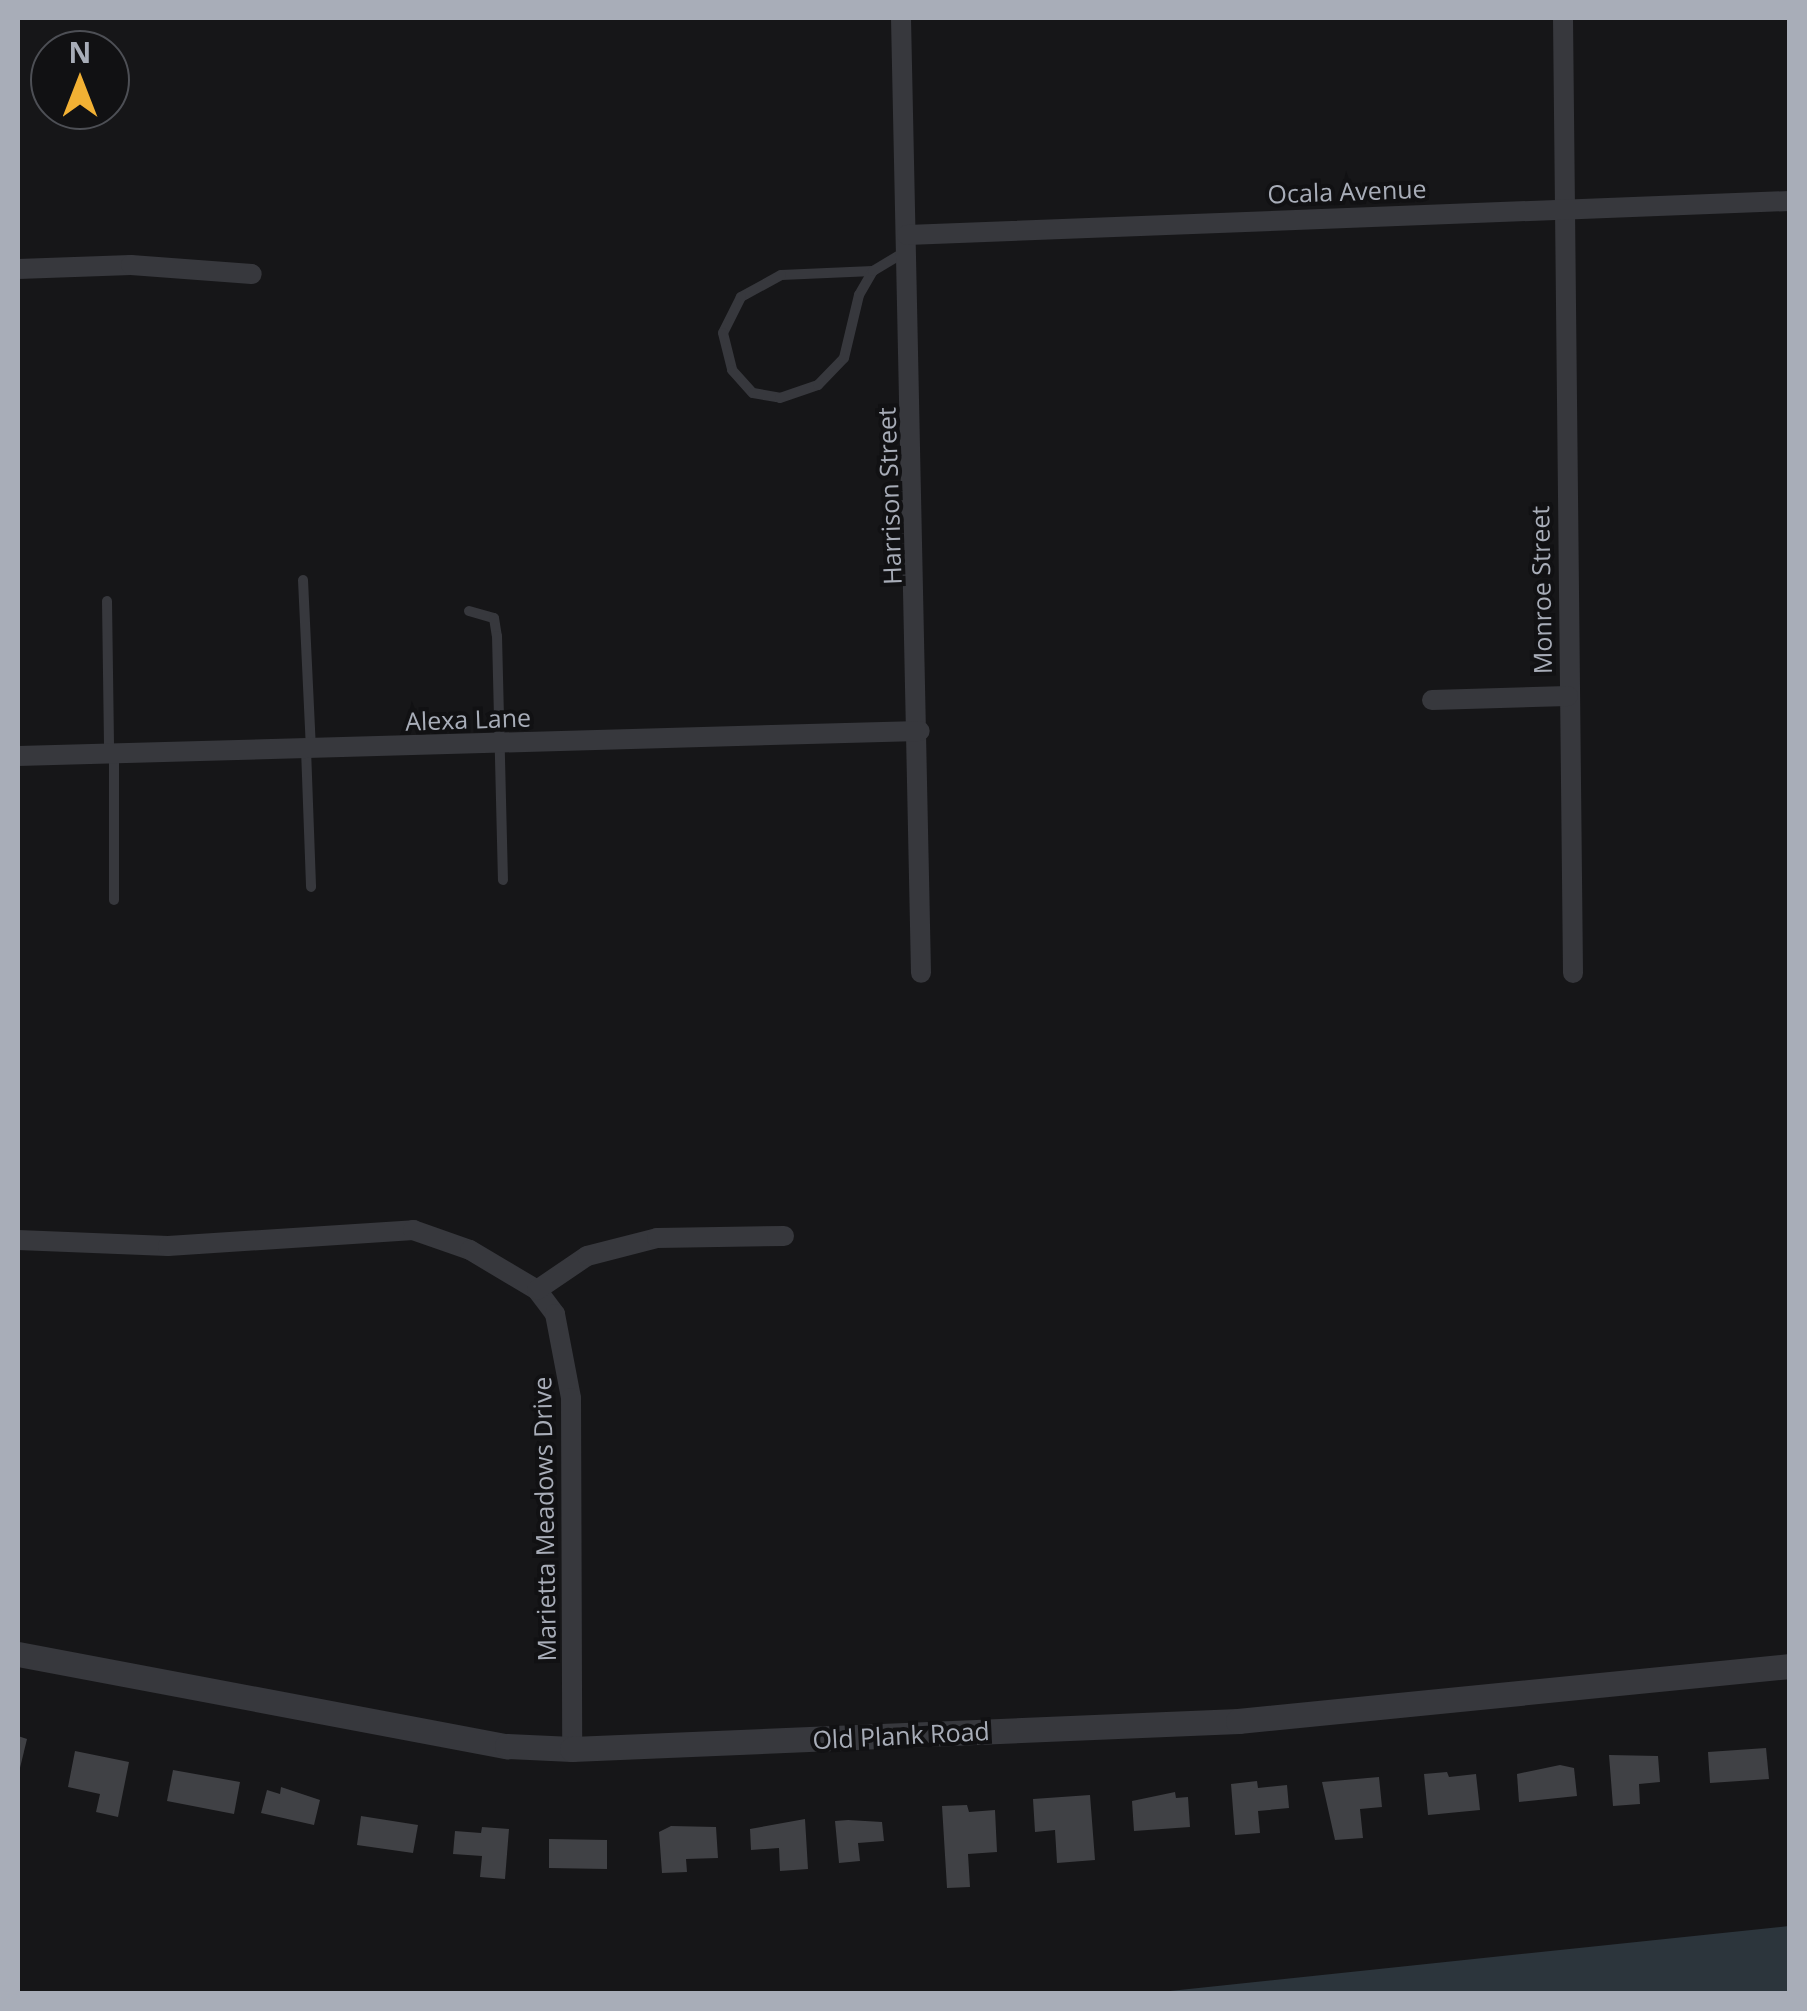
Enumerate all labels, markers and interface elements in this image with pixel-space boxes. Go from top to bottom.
north arrow [30,30,130,130]
text: N [69,33,91,71]
street label: Ocala Avenue [1267,173,1427,209]
street label: Harrison Street [871,407,907,585]
street label: Monroe Street [1525,506,1557,674]
street label: Alexa Lane [405,702,531,736]
street label: Marietta Meadows Drive [527,1376,561,1662]
street label: Old Plank Road [812,1715,990,1755]

